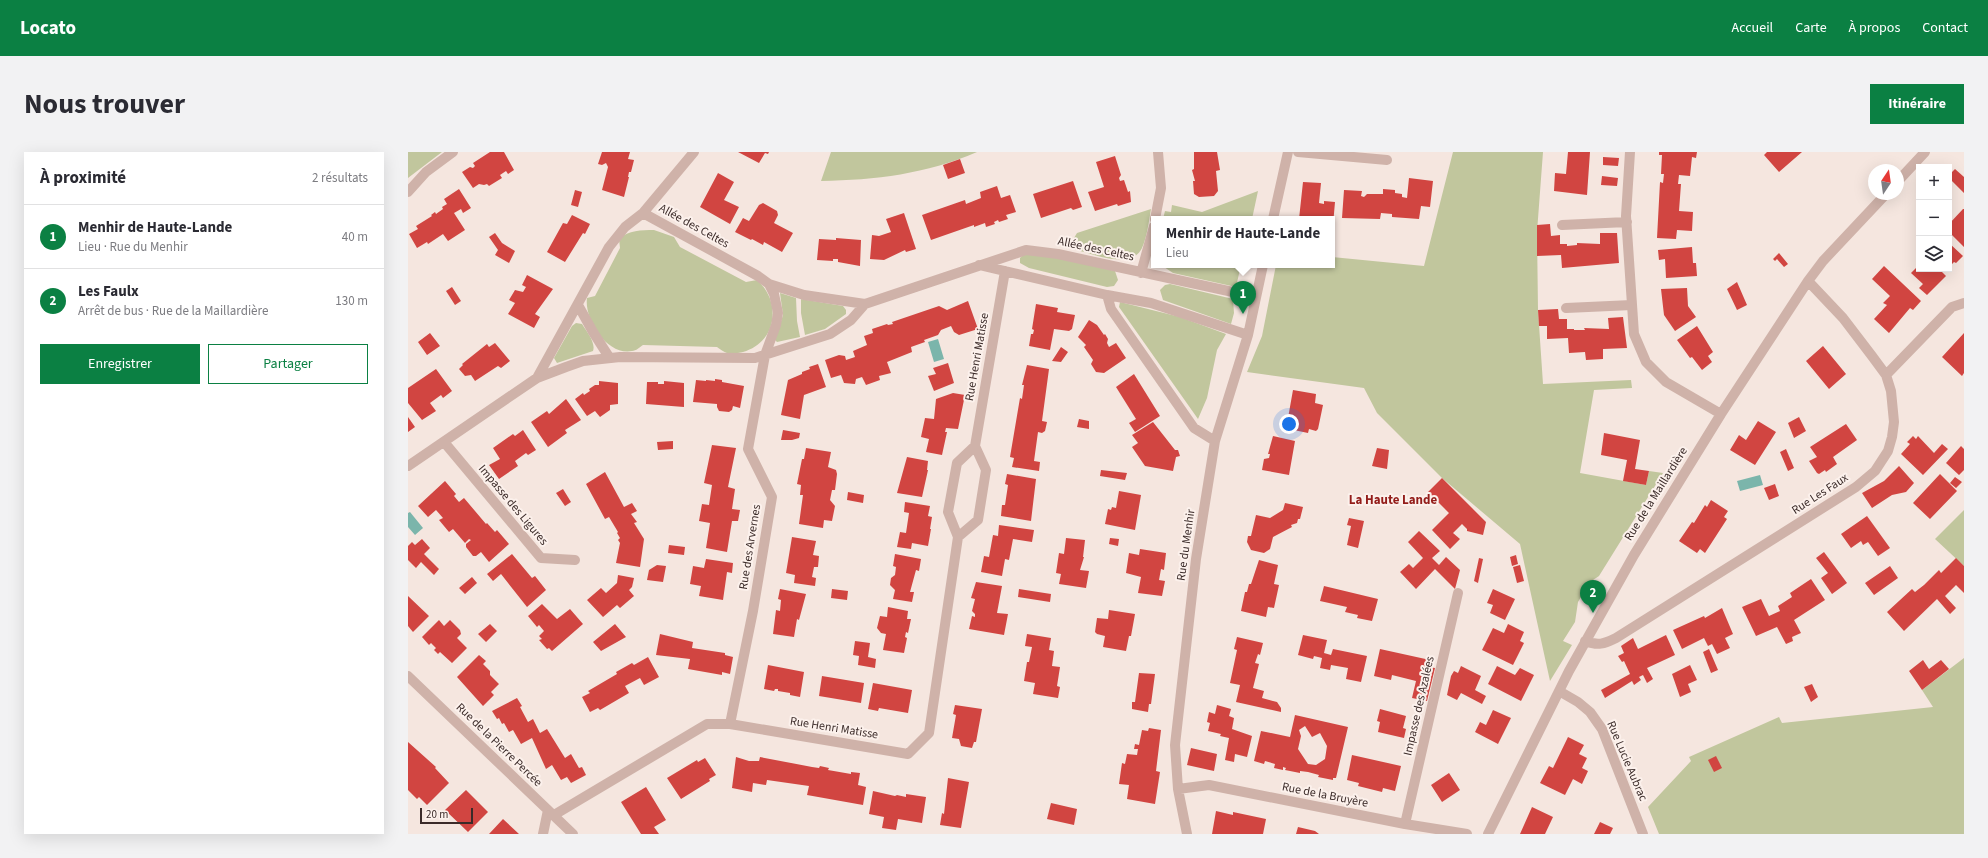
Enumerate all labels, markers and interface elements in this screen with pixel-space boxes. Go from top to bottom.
text: Locato [20,15,76,42]
text: Accueil [1732,18,1773,38]
text: Carte [1795,18,1827,38]
text: À propos [1849,18,1900,38]
text: Contact [1922,18,1968,38]
text: Nous trouver [24,84,185,124]
button: Itinéraire [1870,84,1964,124]
north arrow [1868,164,1904,200]
map controls [1916,164,1952,272]
button: + [1916,164,1952,200]
text: À proximité [40,166,126,190]
text: 2 résultats [312,169,368,187]
street label: Allée des Celtes [656,200,732,252]
button: − [1916,200,1952,236]
popup [1151,216,1335,268]
text: Menhir de Haute-Lande [78,217,232,238]
text: Menhir de Haute-Lande [1166,223,1320,244]
text: 1 [50,228,56,246]
text: 40 m [342,228,368,246]
street label: Allée des Celtes [1056,233,1136,265]
button: layers [1916,236,1952,272]
text: Lieu · Rue du Menhir [78,238,188,256]
text: Lieu [1166,244,1189,262]
text: Les Faulx [78,281,139,302]
pin: 1 [1230,281,1256,314]
text: 2 [50,292,56,310]
text: 130 m [335,292,368,310]
text: Arrêt de bus · Rue de la Maillardière [78,302,268,320]
street label: Rue Henri Matisse [961,312,993,402]
button: Enregistrer [40,344,200,384]
button: Partager [208,344,368,384]
your location [1279,414,1299,434]
street label: Rue de la Maillardière [1620,444,1692,544]
street label: Impasse des Ligures [474,461,552,549]
street label: Rue Les Faux [1788,469,1852,519]
district label: La Haute Lande [1349,491,1437,509]
street label: Rue des Arvernes [735,503,765,591]
street label: Rue du Menhir [1173,507,1200,582]
pin: 2 [1580,580,1606,613]
street label: Impasse des Azalées [1399,655,1439,757]
street label: Rue de la Pierre Percée [452,699,546,791]
street label: Rue Henri Matisse [789,713,879,743]
street label: Rue Lucie Aubrac [1602,718,1652,804]
street label: Rue de la Bruyère [1280,778,1370,812]
scale bar [420,806,473,825]
text: 20 m [426,807,448,822]

